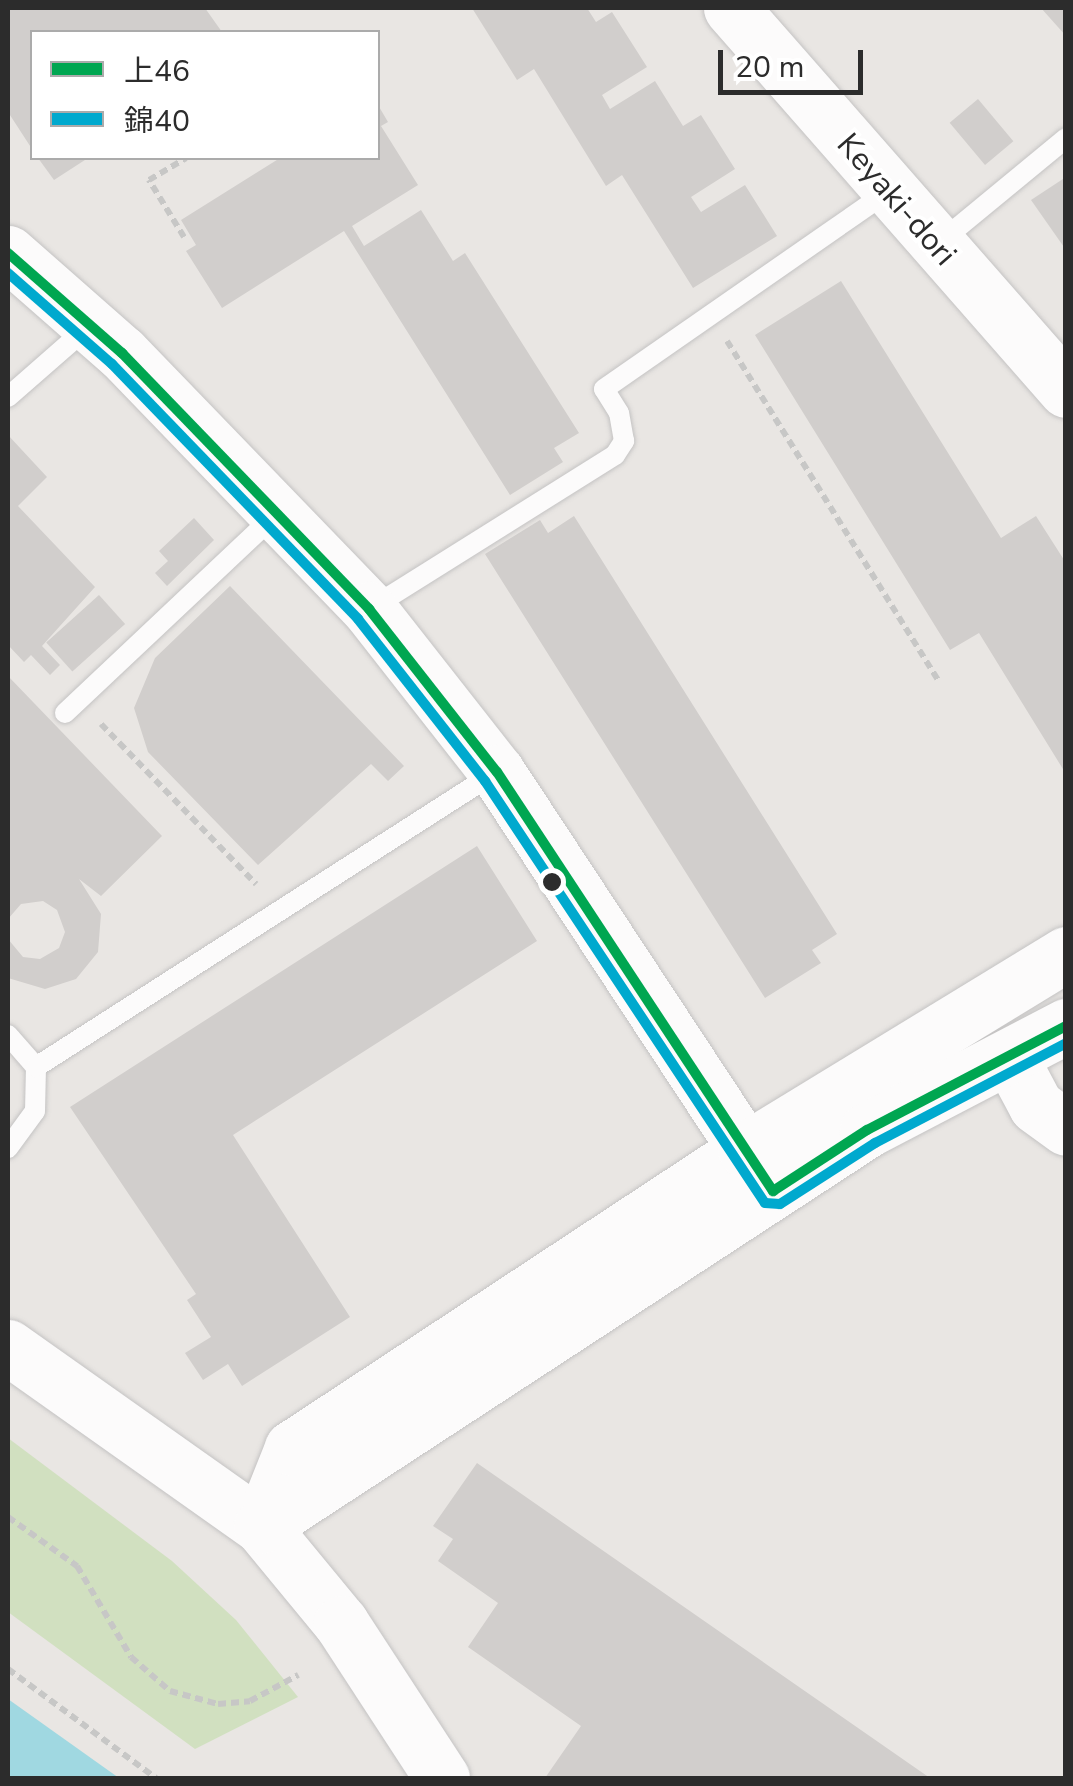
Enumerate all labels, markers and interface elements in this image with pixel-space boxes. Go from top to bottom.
legend [30,30,380,160]
scale bar [723,30,868,92]
text: 20 m [735,47,804,88]
text: 上46 [124,51,190,92]
text: 錦40 [124,101,190,142]
street label: Keyaki-dori [828,126,964,274]
unlabelled marker [542,872,562,892]

